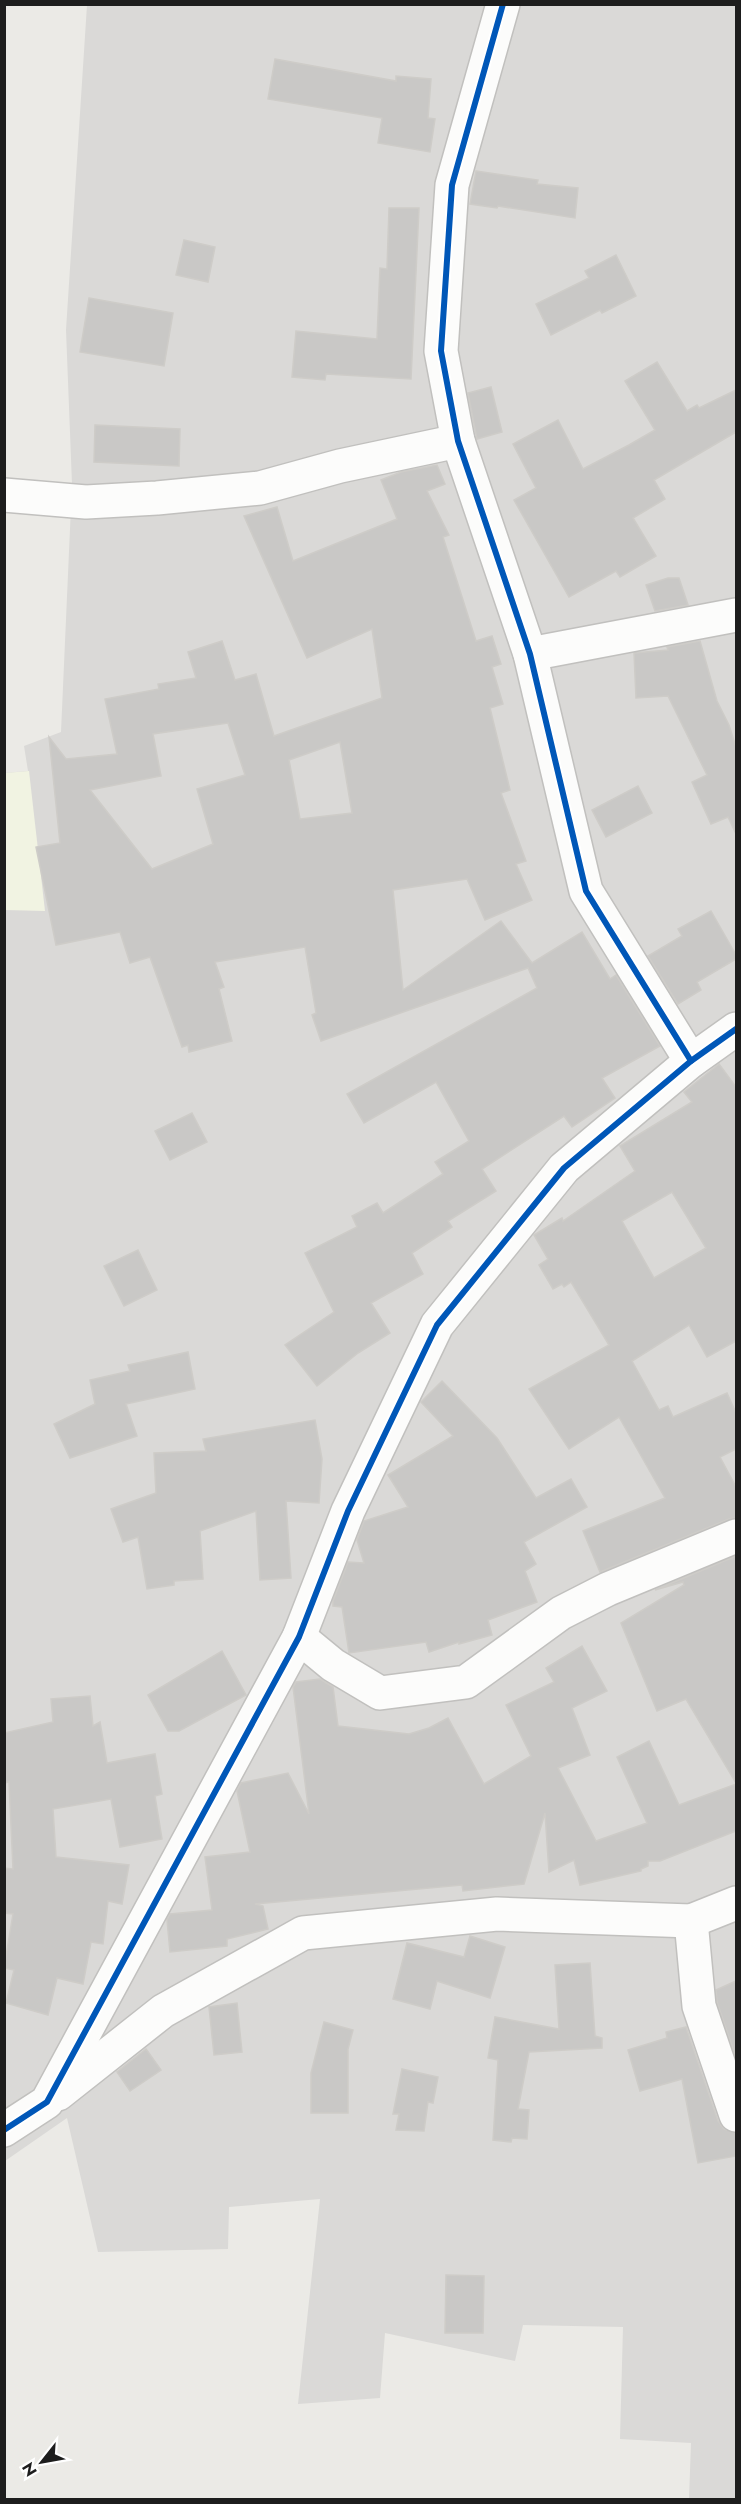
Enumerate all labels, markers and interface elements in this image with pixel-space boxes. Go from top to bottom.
north arrow [12,2432,72,2492]
text: N [16,2458,43,2481]

